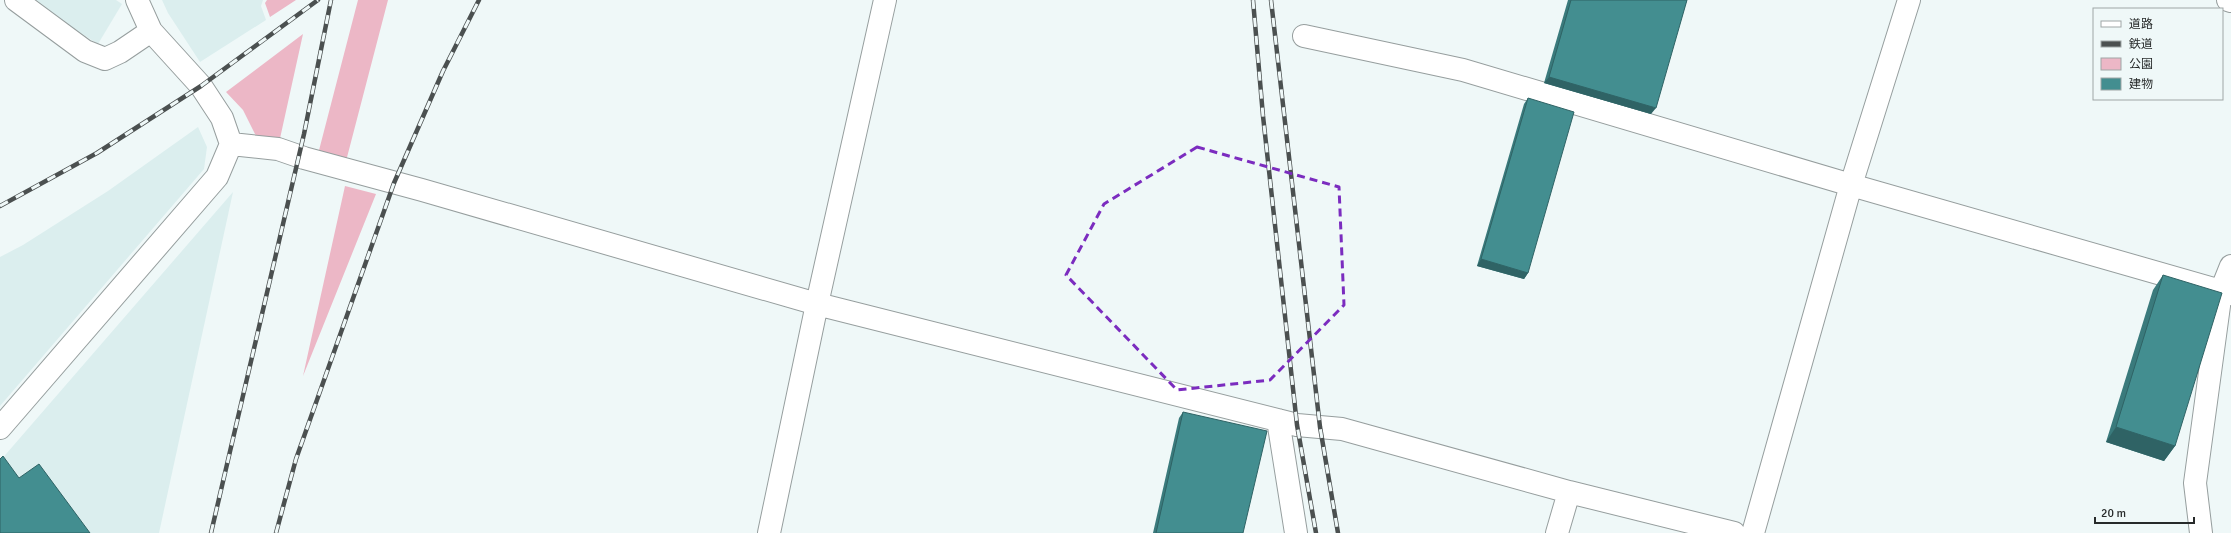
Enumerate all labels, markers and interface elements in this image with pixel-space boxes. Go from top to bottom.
legend [2093,8,2223,100]
text: 道路 [2129,17,2153,32]
text: 鉄道 [2129,37,2153,52]
text: 公園 [2129,57,2153,72]
text: 建物 [2129,77,2153,92]
scale bar [2095,499,2194,525]
text: 20 m [2101,506,2126,521]

